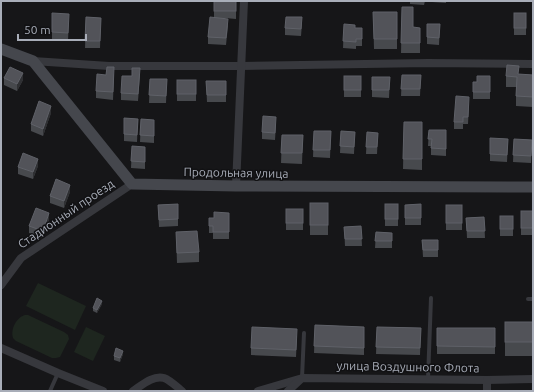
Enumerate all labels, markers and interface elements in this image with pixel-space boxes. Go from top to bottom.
scale bar [18,16,86,42]
text: 50 m [24,23,51,36]
street label: Продольная улица [183,165,289,180]
street label: Стадионный проезд [15,177,116,251]
street label: улица Воздушного Флота [336,359,480,374]

